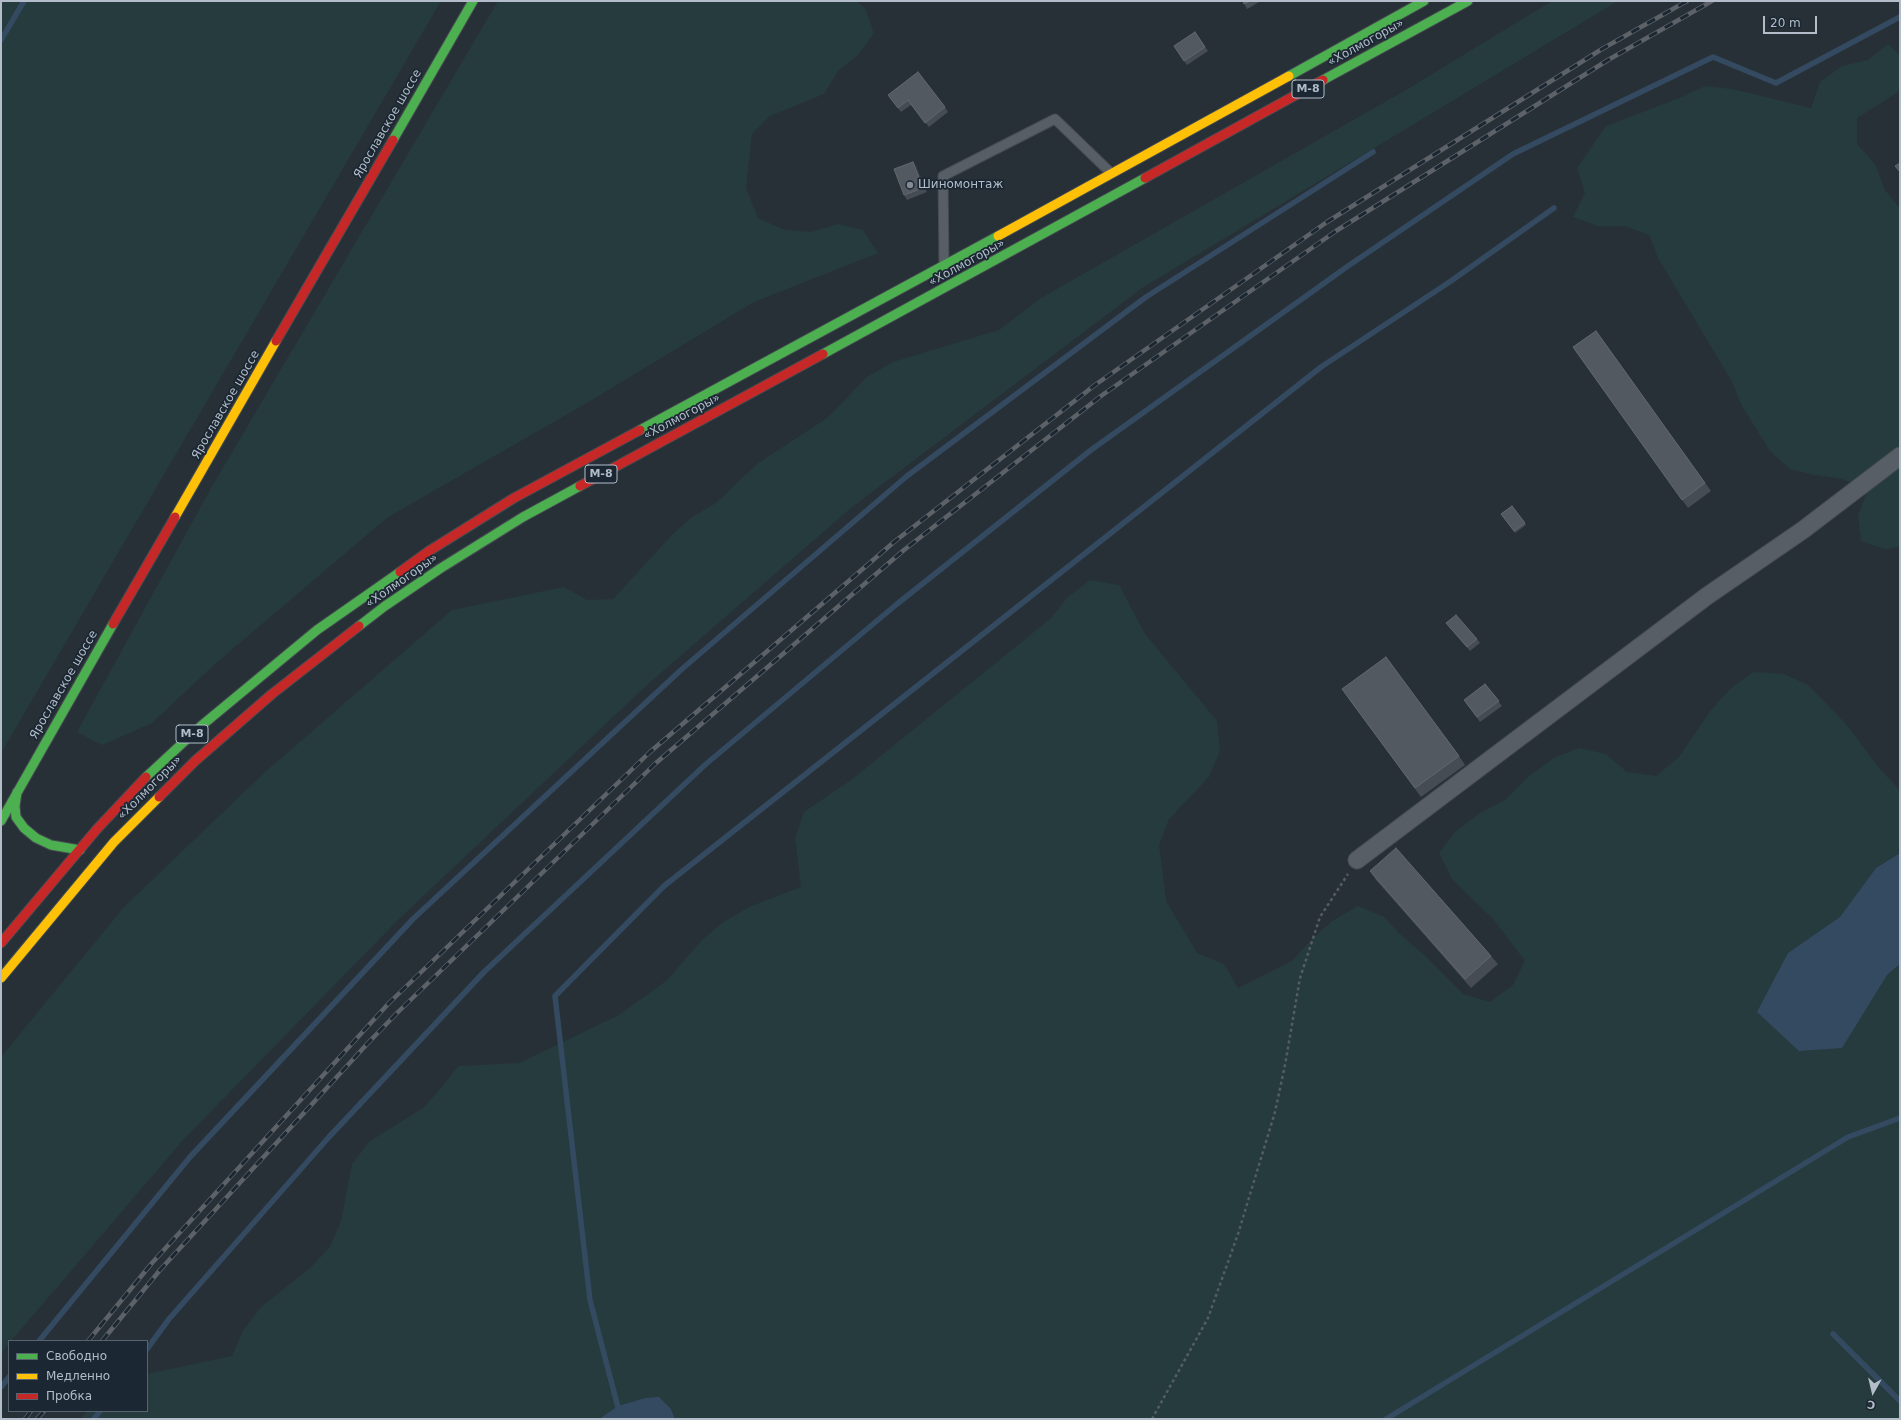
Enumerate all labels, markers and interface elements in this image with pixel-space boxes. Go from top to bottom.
scale bar [1765,8,1819,34]
street label: «Холмогоры» [1325,16,1407,70]
text: 20 m [1770,16,1801,30]
street label: Ярославское шоссе [351,67,425,181]
road number: М-8 [1292,80,1324,98]
place label: Шиномонтаж [918,178,1003,192]
marker: Шиномонтаж [905,180,915,190]
street label: «Холмогоры» [926,236,1008,290]
street label: Ярославское шоссе [189,348,263,462]
street label: «Холмогоры» [641,391,723,443]
road number: М-8 [585,465,617,483]
street label: «Холмогоры» [363,551,441,611]
street label: Ярославское шоссе [27,628,101,742]
road number: М-8 [176,725,208,743]
street label: «Холмогоры» [115,753,185,823]
legend [8,1340,148,1412]
text: Свободно [46,1349,107,1363]
text: Медленно [46,1369,110,1383]
north arrow [1853,1372,1893,1412]
text: Пробка [46,1389,92,1403]
text: С [1866,1397,1876,1411]

